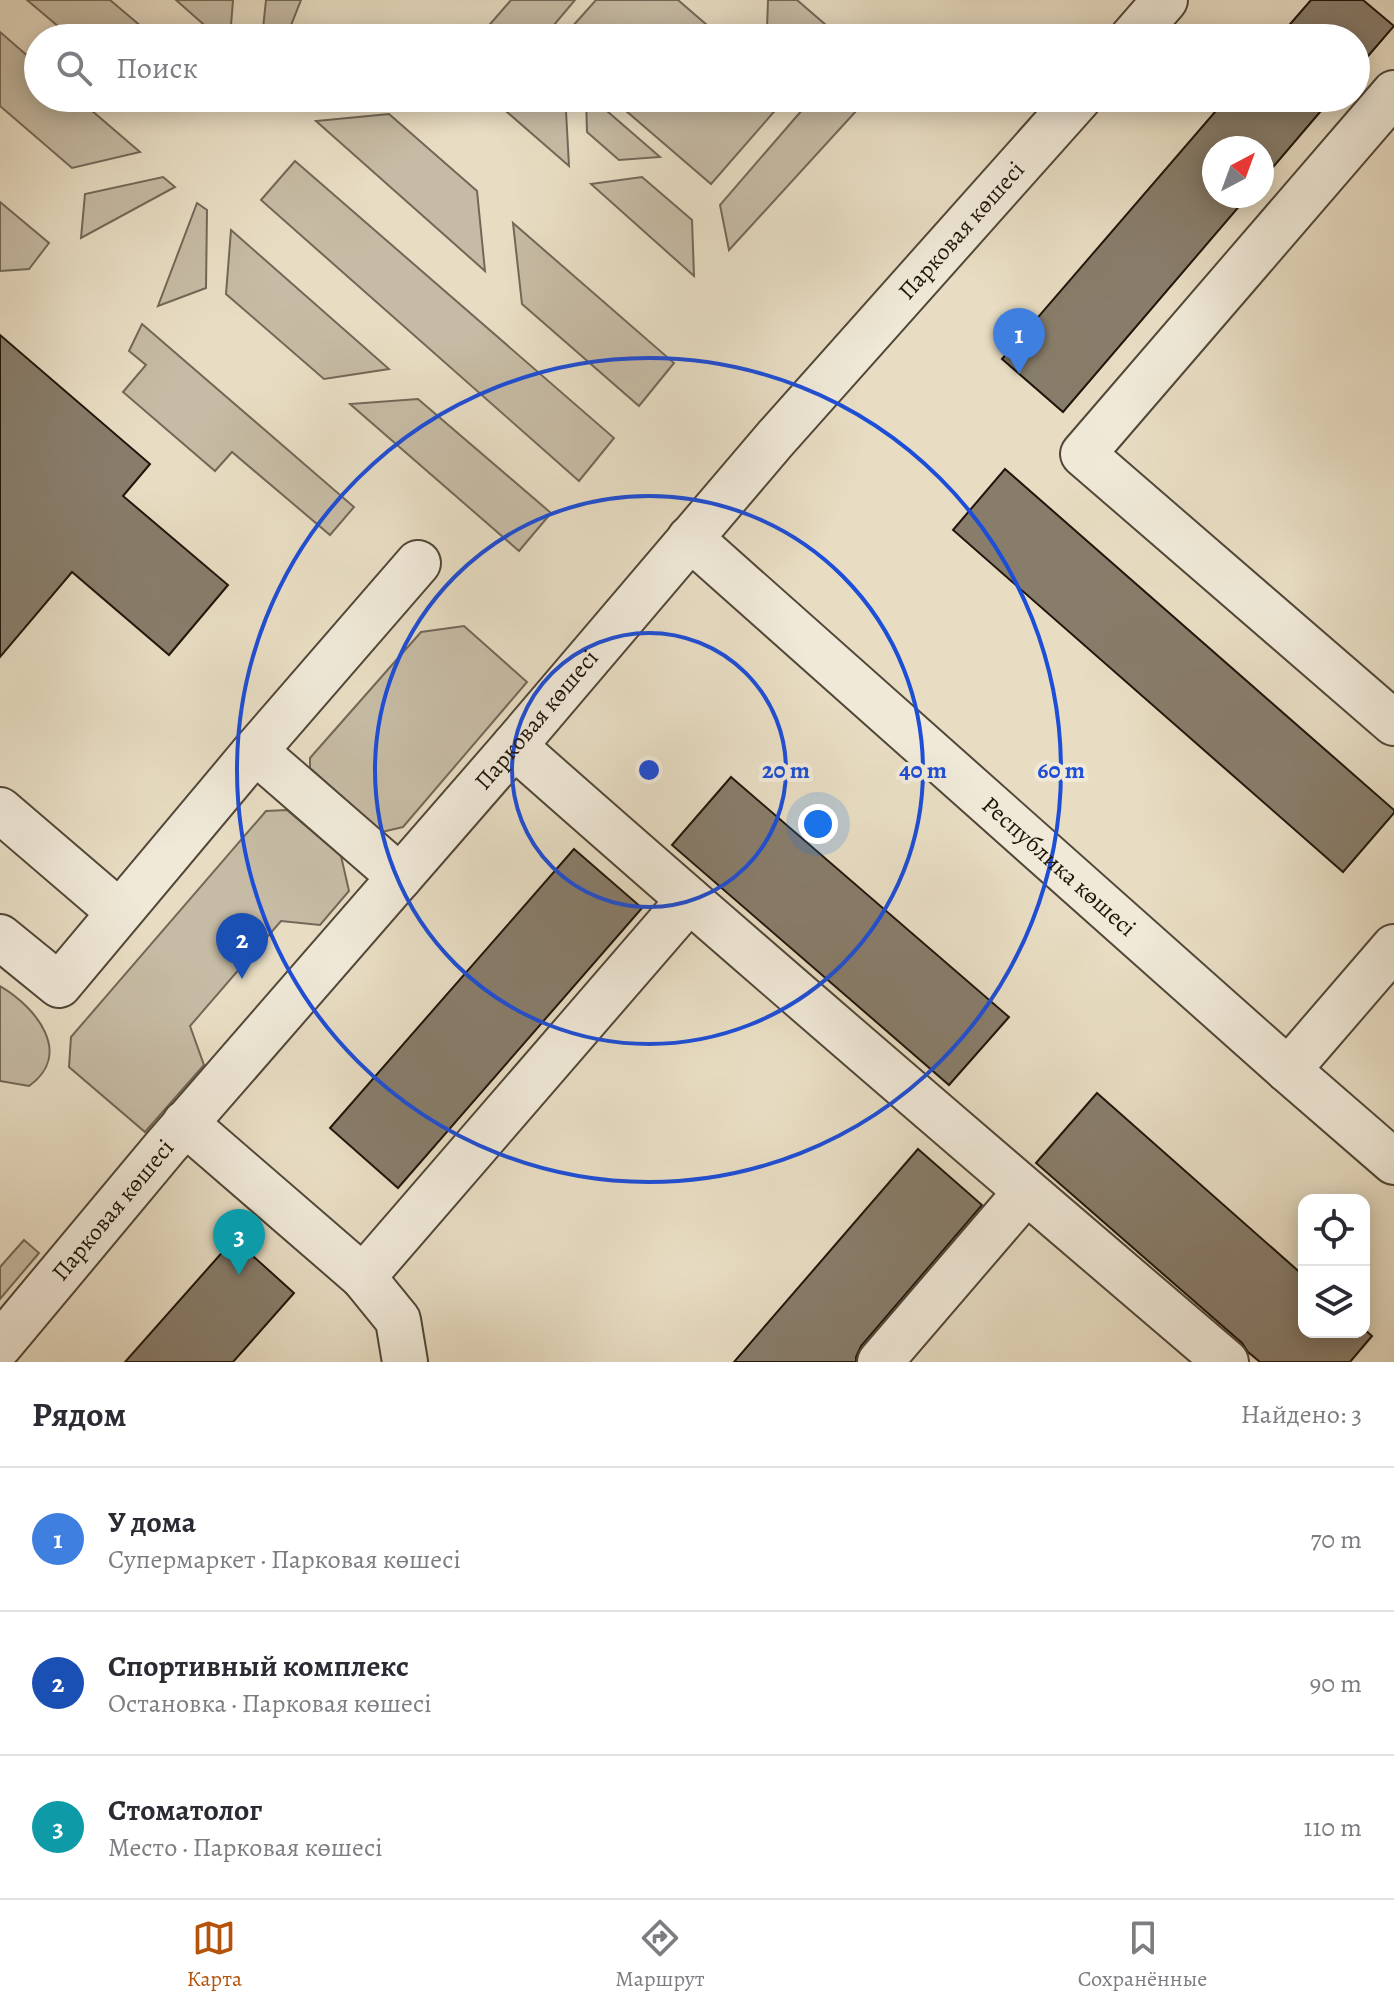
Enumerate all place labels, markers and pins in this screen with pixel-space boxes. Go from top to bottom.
pin: 1 [993,308,1045,374]
centre of rings [635,756,663,784]
pin: 2 [216,913,268,979]
pin: 3 [213,1209,265,1275]

